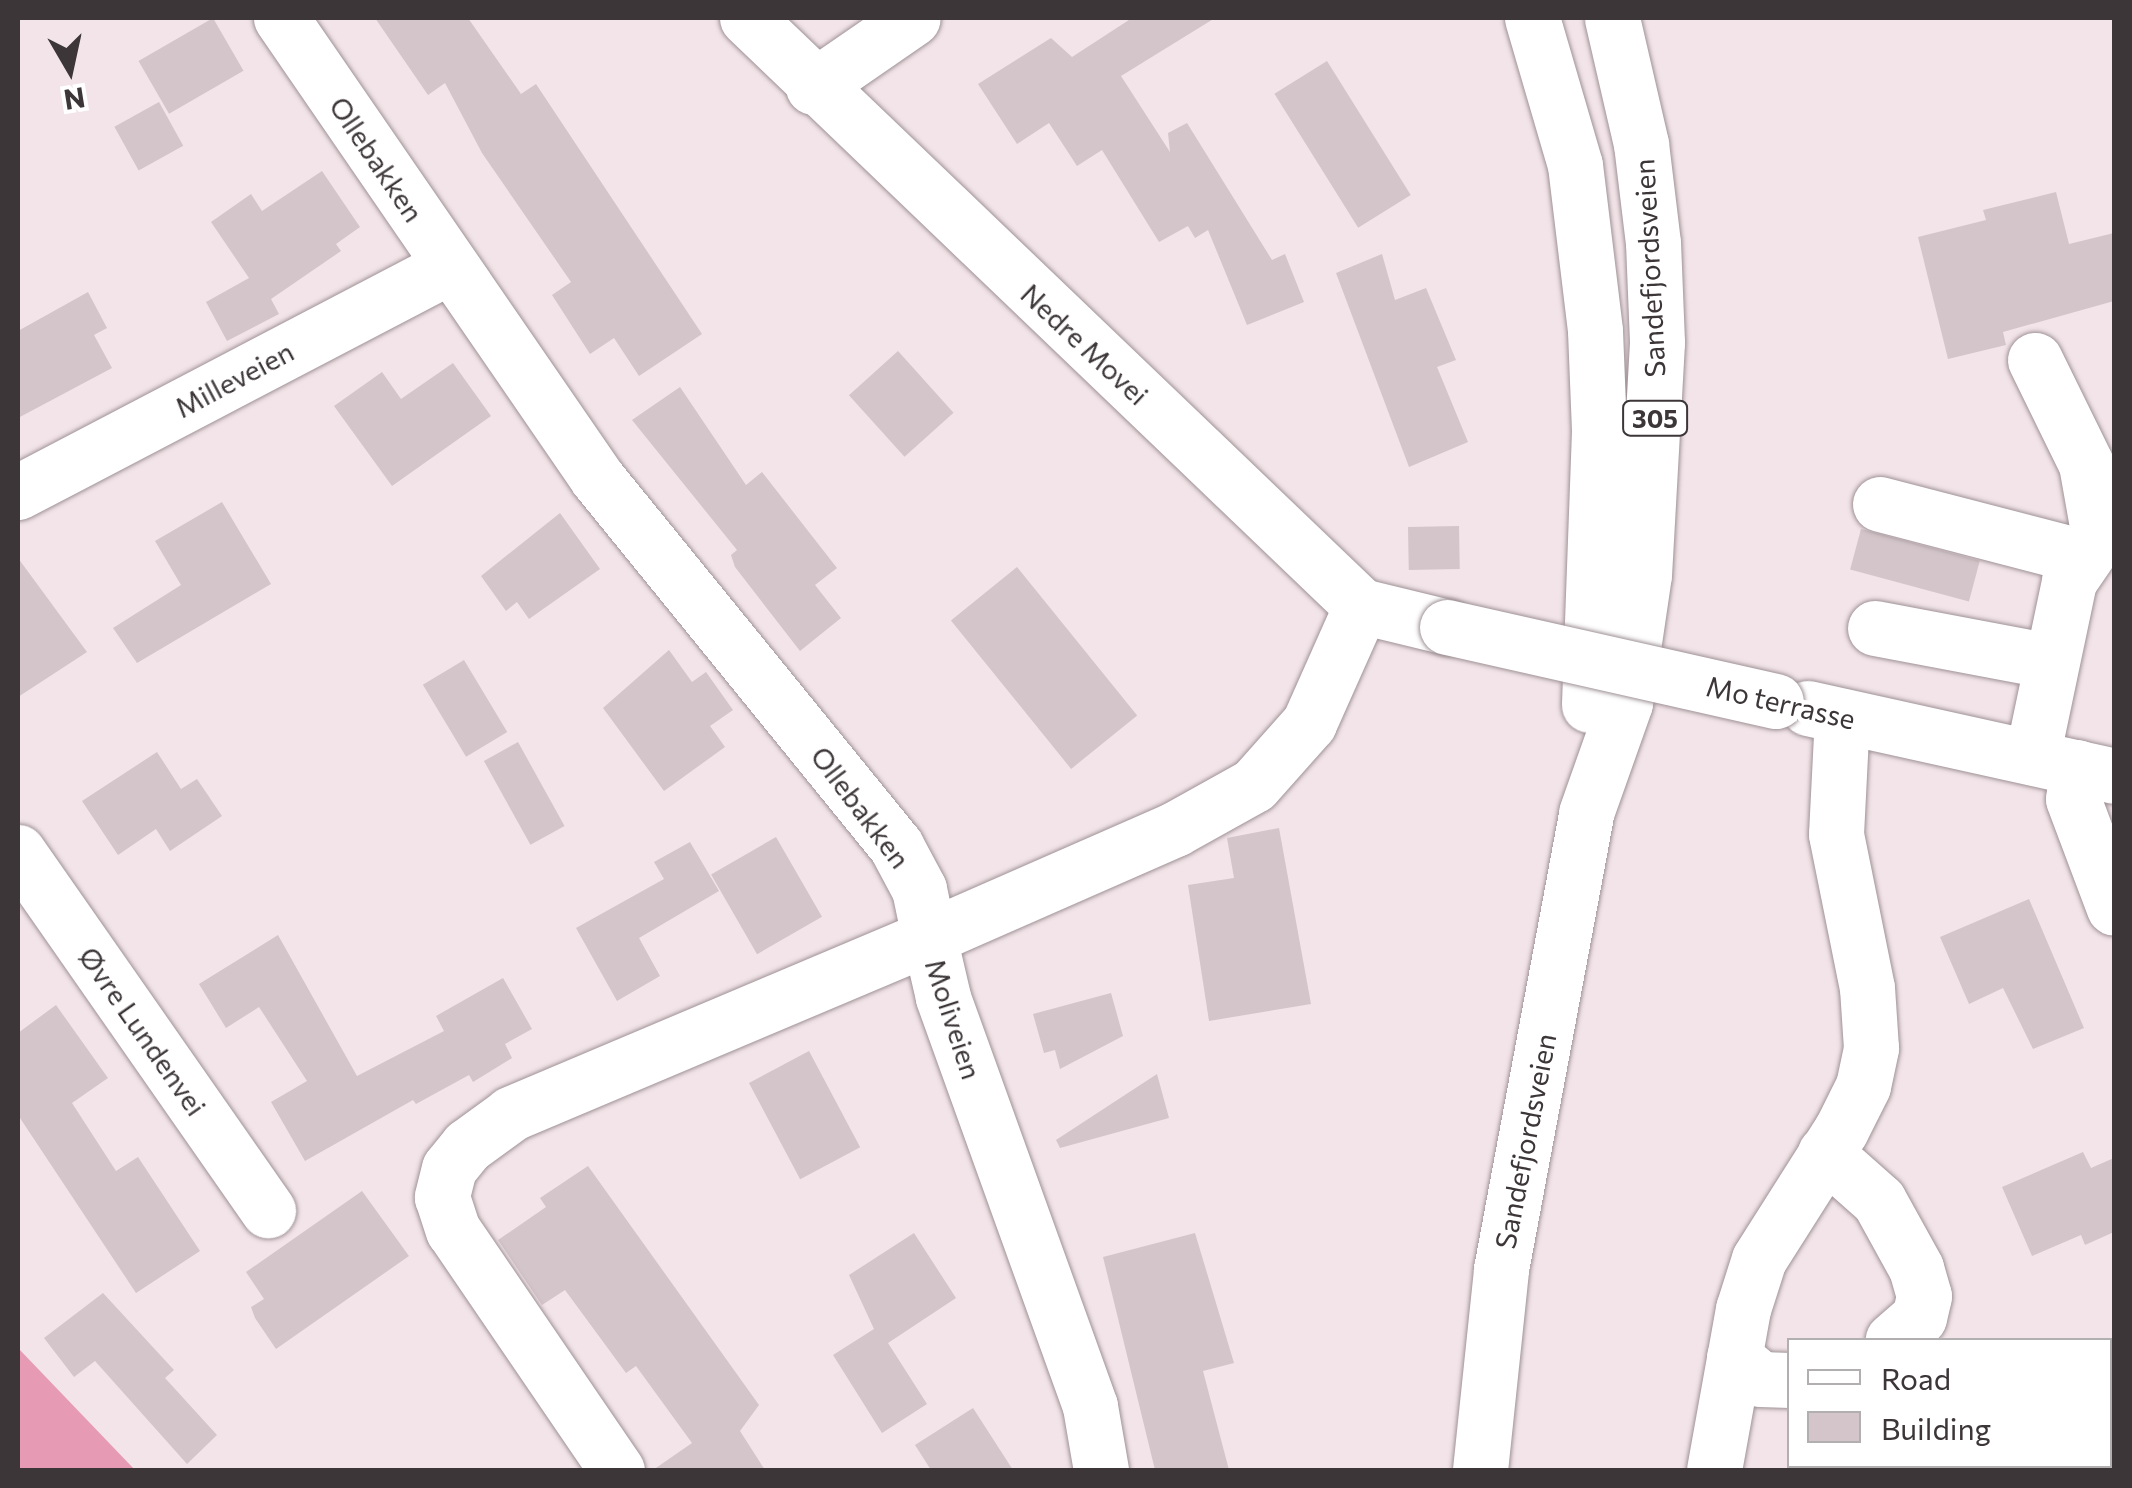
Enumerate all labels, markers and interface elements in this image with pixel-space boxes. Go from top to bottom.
north arrow [20,20,120,120]
text: N [62,81,88,118]
street label: Ollebakken [323,90,431,228]
street label: Sandefjordsveien [1626,158,1672,378]
street label: Nedre Movei [1014,277,1156,411]
street label: Milleveien [169,334,299,424]
road number: 305 [1620,398,1690,438]
street label: Mo terrasse [1703,669,1859,735]
street label: Ollebakken [804,740,918,874]
street label: Øvre Lundenvei [72,940,214,1122]
street label: Moliveien [919,955,989,1083]
street label: Sandefjordsveien [1488,1030,1562,1252]
legend [1787,1338,2112,1468]
text: Road [1881,1359,1951,1396]
text: Building [1881,1409,1991,1446]

